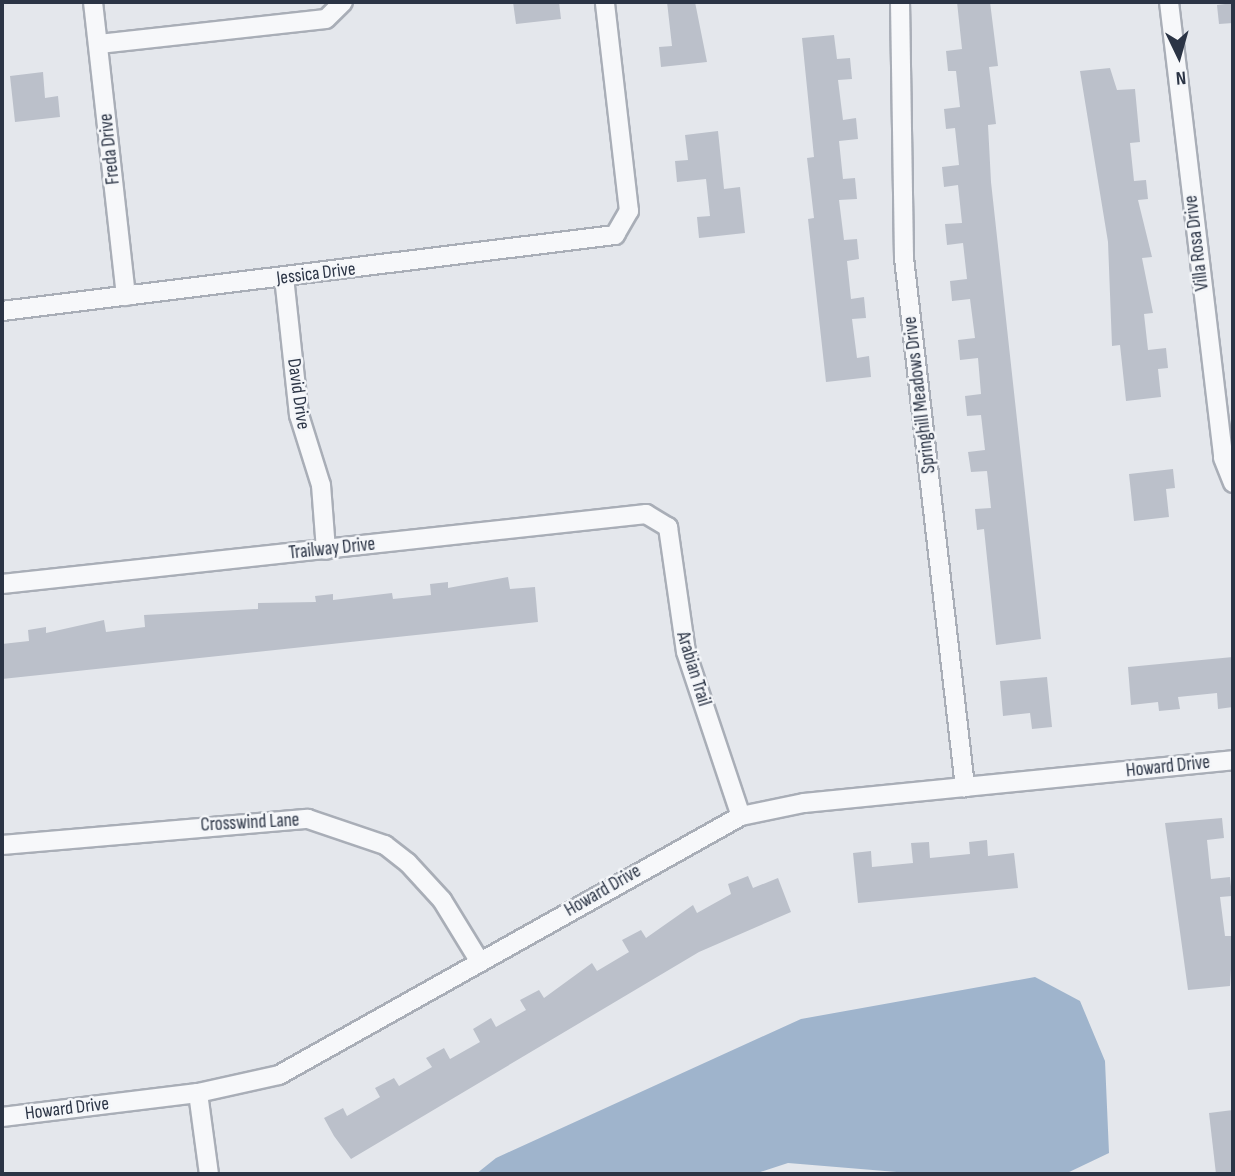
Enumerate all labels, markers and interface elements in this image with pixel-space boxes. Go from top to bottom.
north arrow [1144,21,1214,91]
text: N [1175,66,1187,89]
street label: Freda Drive [95,112,125,186]
street label: Villa Rosa Drive [1180,194,1214,292]
street label: Jessica Drive [275,258,357,290]
street label: Springhill Meadows Drive [899,315,941,475]
street label: David Drive [282,357,314,431]
street label: Trailway Drive [288,533,376,565]
street label: Arabian Trail [671,629,715,709]
street label: Howard Drive [1125,751,1211,783]
street label: Crosswind Lane [200,809,300,837]
street label: Howard Drive [561,860,645,922]
street label: Howard Drive [24,1093,110,1125]

